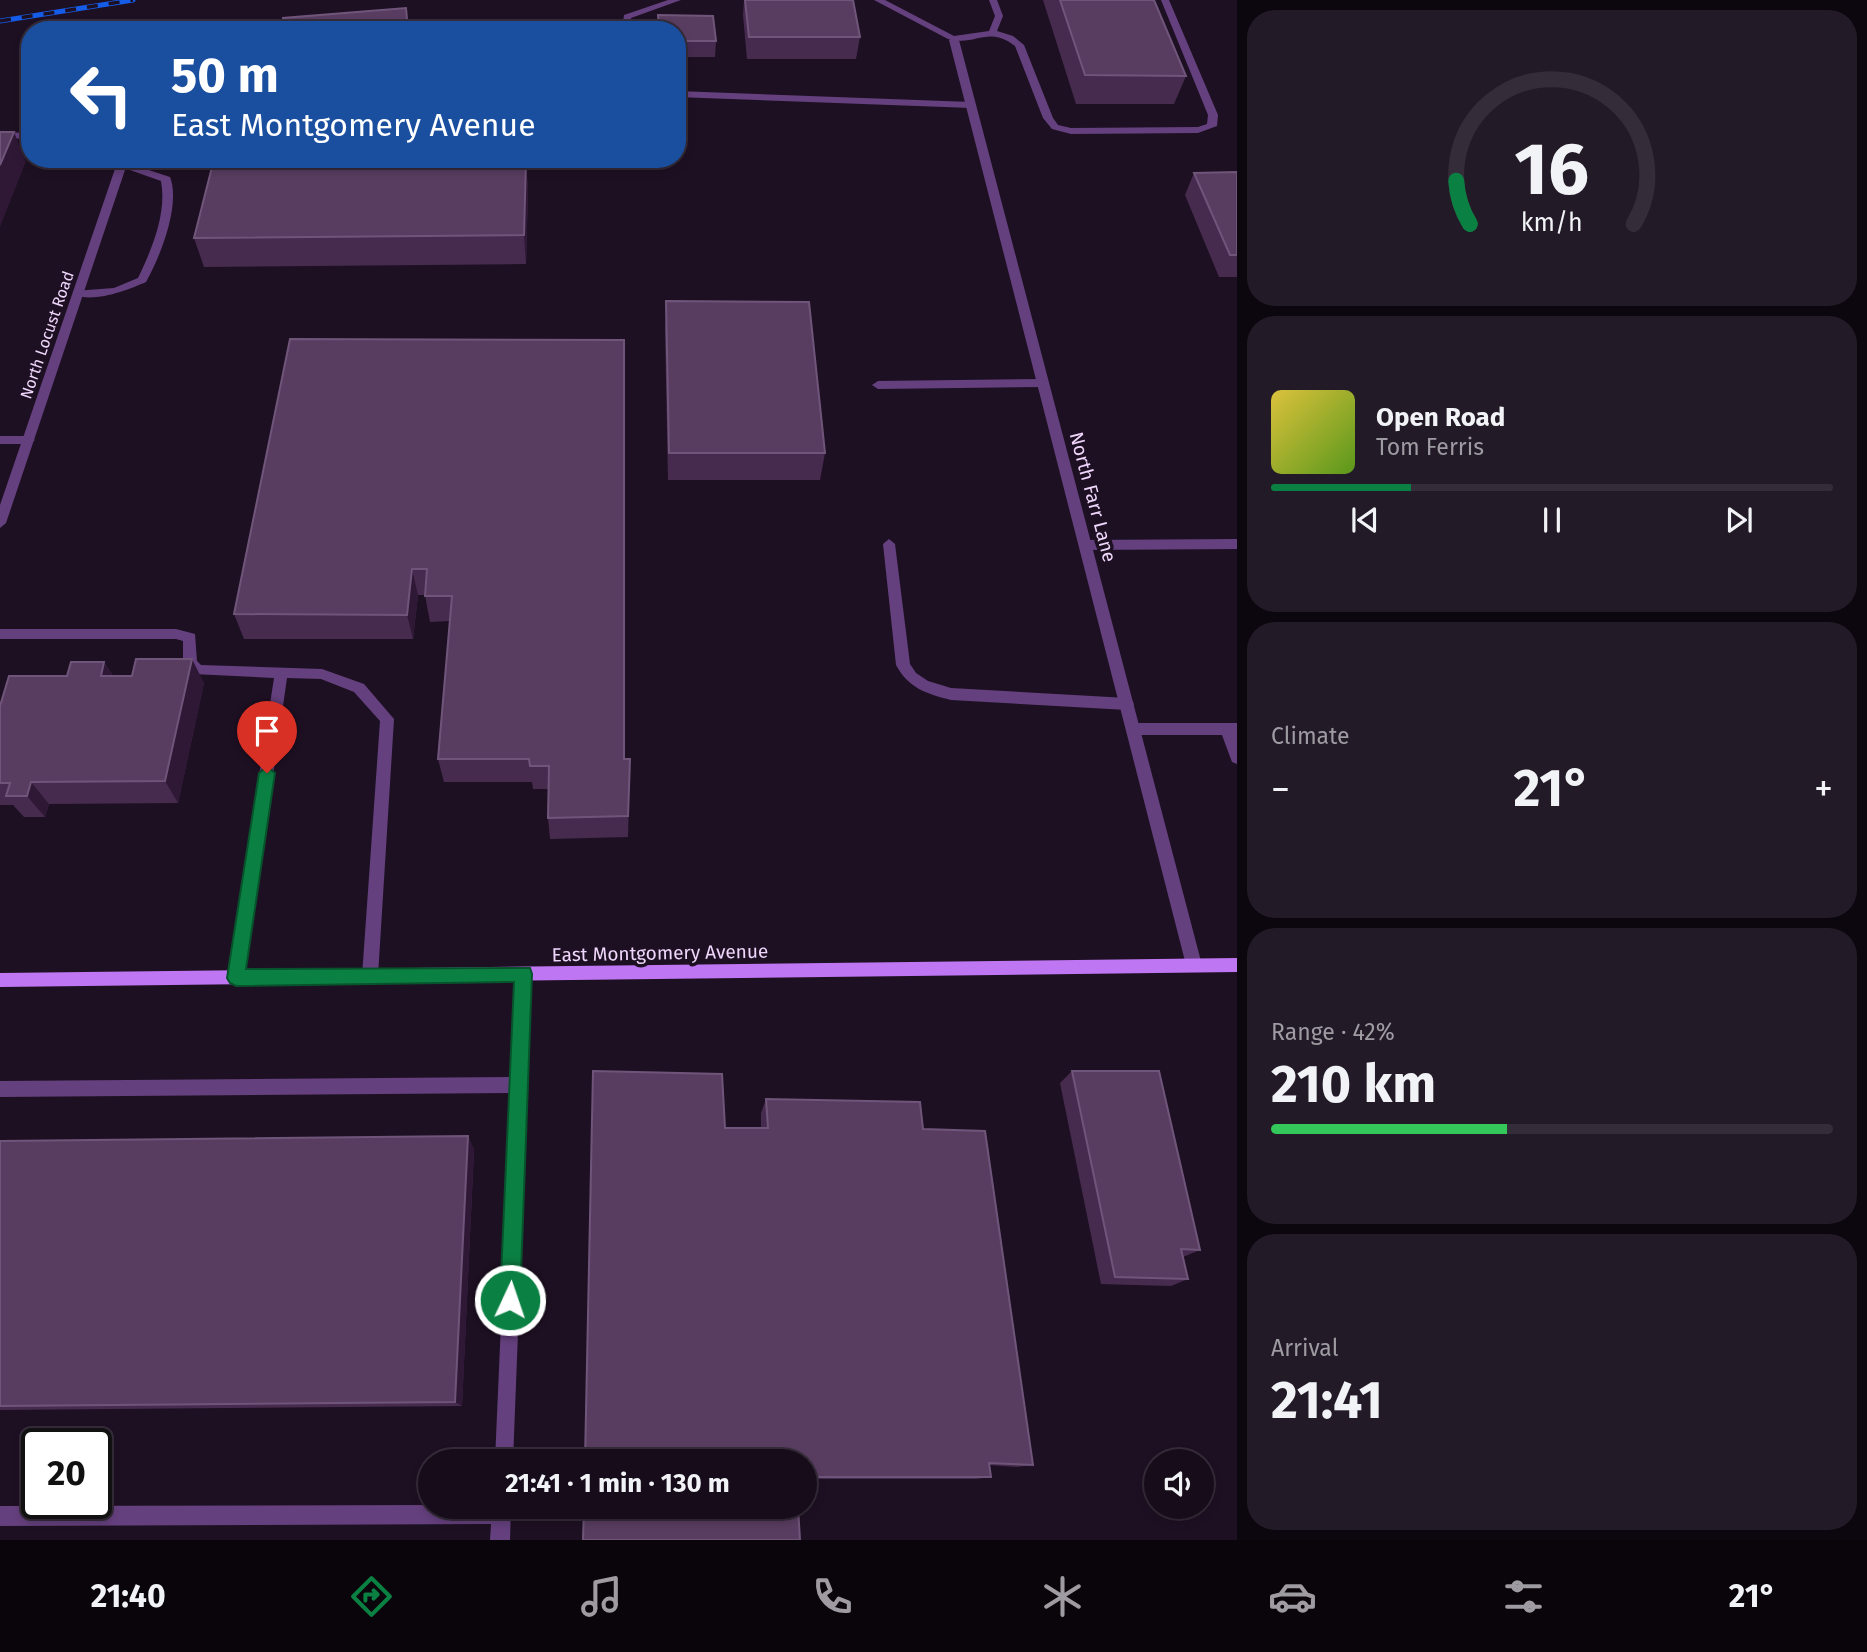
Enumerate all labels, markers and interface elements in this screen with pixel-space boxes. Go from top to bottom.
text: 50 m [171,46,279,105]
icon: left [56,49,147,140]
text: East Montgomery Avenue [171,106,536,144]
text: 16 [1515,126,1589,213]
text: km/h [1521,208,1583,238]
street label: North Locust Road [16,269,78,401]
text: Open Road [1376,402,1505,433]
street label: North Farr Lane [1065,429,1121,565]
text: Tom Ferris [1376,433,1484,461]
icon: previous [1346,501,1384,539]
icon: pause [1533,501,1571,539]
icon: next [1720,501,1758,539]
pin [237,701,297,773]
icon: arrive [248,712,286,750]
text: Climate [1271,722,1350,750]
text: 21° [1514,757,1591,820]
text: − [1271,766,1290,812]
text: + [1814,766,1833,812]
street label: East Montgomery Avenue [552,940,768,966]
text: Range · 42% [1271,1018,1395,1046]
text: 210 km [1271,1053,1436,1116]
position arrow [473,1263,547,1337]
text: Arrival [1271,1334,1338,1362]
text: 21:41 [1271,1369,1383,1432]
speed limit sign: 20 [21,1428,112,1519]
map controls [1144,1449,1214,1519]
button: sound [1144,1449,1214,1519]
text: 21:41 · 1 min · 130 m [505,1468,730,1499]
icon: directions [347,1572,396,1621]
icon: music [577,1572,626,1621]
icon: phone [808,1572,857,1621]
icon: climate [1038,1572,1087,1621]
icon: car [1268,1572,1317,1621]
icon: filters [1499,1572,1548,1621]
text: 21:40 [91,1577,166,1615]
text: 21° [1729,1577,1776,1615]

